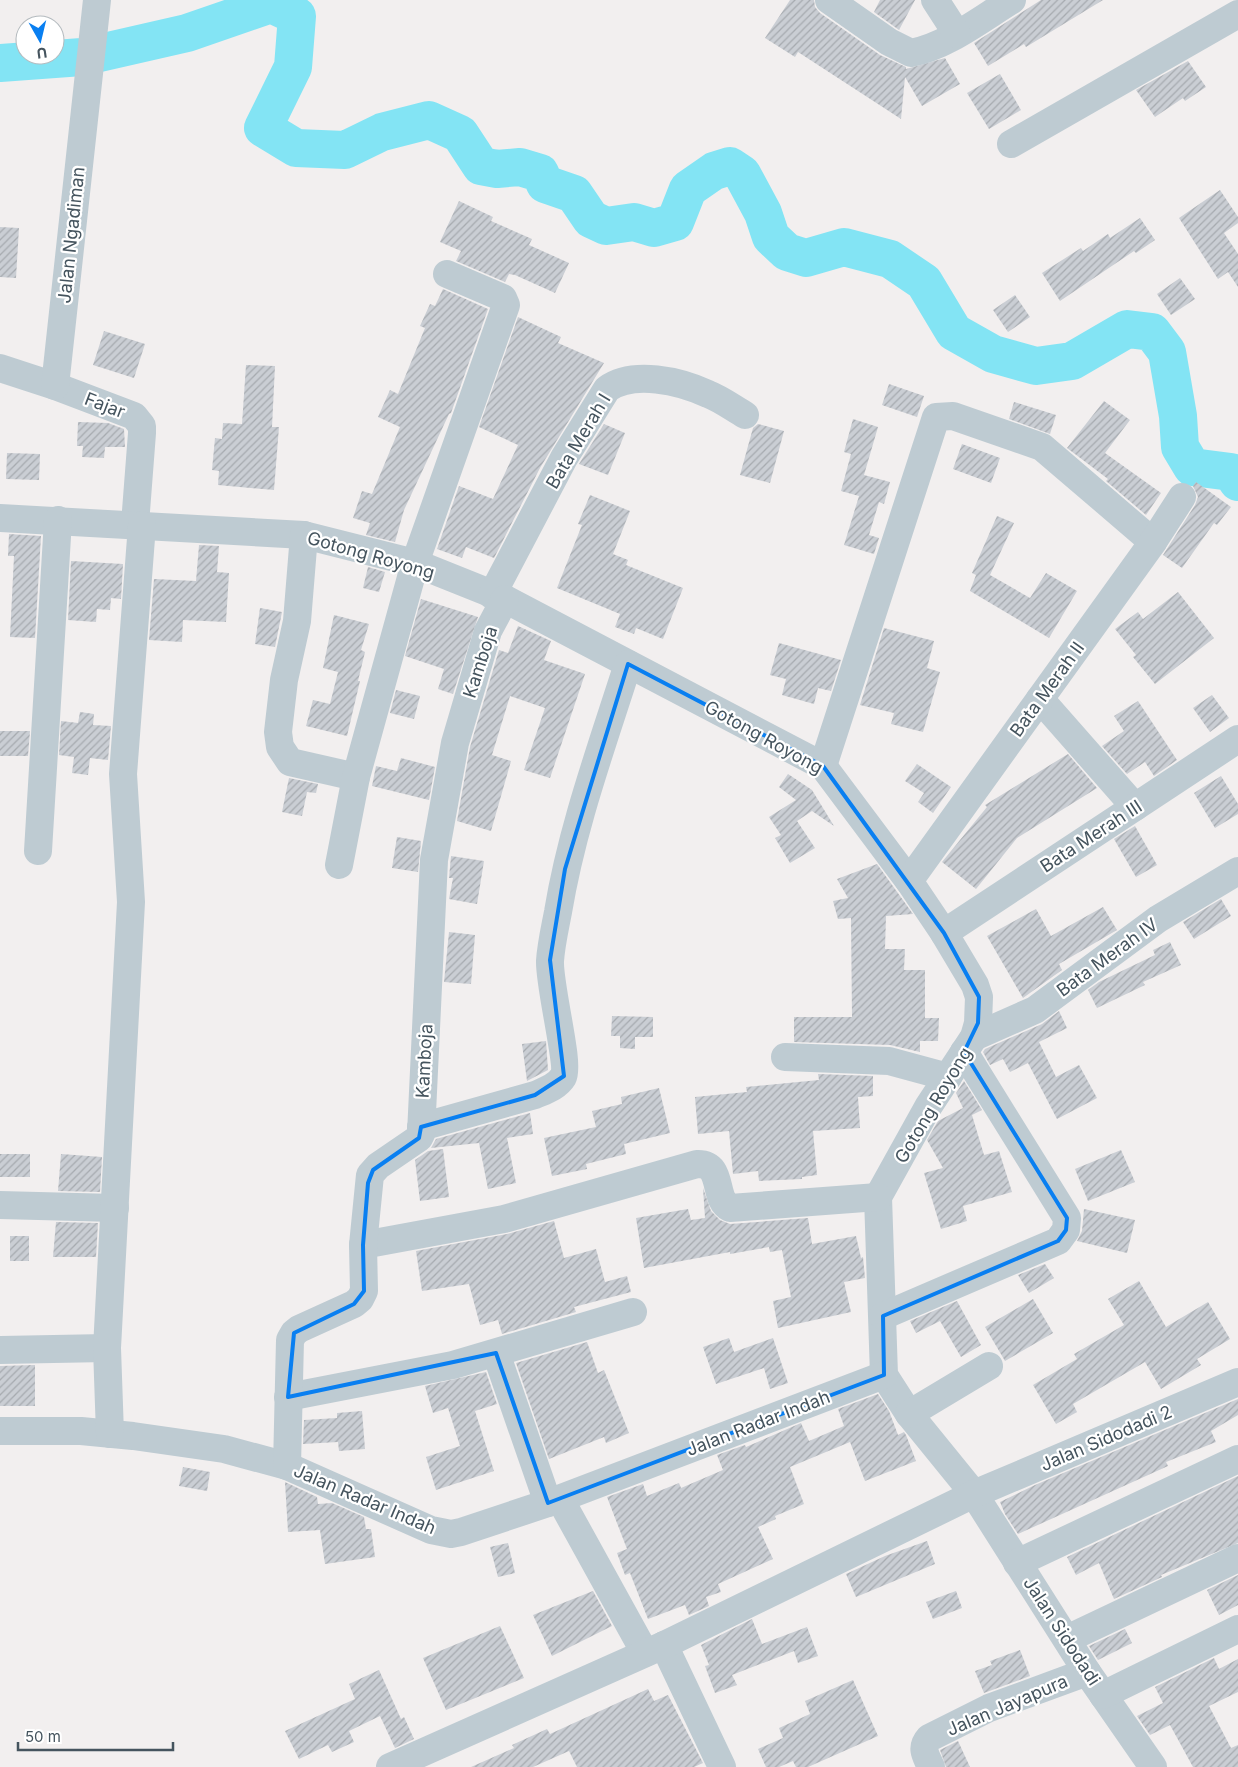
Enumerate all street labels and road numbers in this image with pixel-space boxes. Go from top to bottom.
street label: Jalan Ngadiman [53,166,89,304]
street label: Fajar [82,388,128,422]
street label: Bata Merah I [541,390,615,492]
street label: Gotong Royong [305,527,437,583]
street label: Kamboja [459,623,501,701]
street label: Bata Merah II [1006,638,1088,740]
street label: Gotong Royong [701,696,827,778]
street label: Bata Merah III [1036,795,1146,877]
street label: Bata Merah IV [1052,913,1162,1001]
street label: Kamboja [412,1023,436,1099]
street label: Gotong Royong [890,1043,976,1167]
street label: Jalan Radar Indah [683,1386,833,1460]
street label: Jalan Sidodadi 2 [1037,1401,1175,1475]
street label: Jalan Radar Indah [291,1460,439,1538]
street label: Jalan Sidodadi [1019,1573,1105,1689]
street label: Jalan Jayapura [943,1670,1071,1740]

